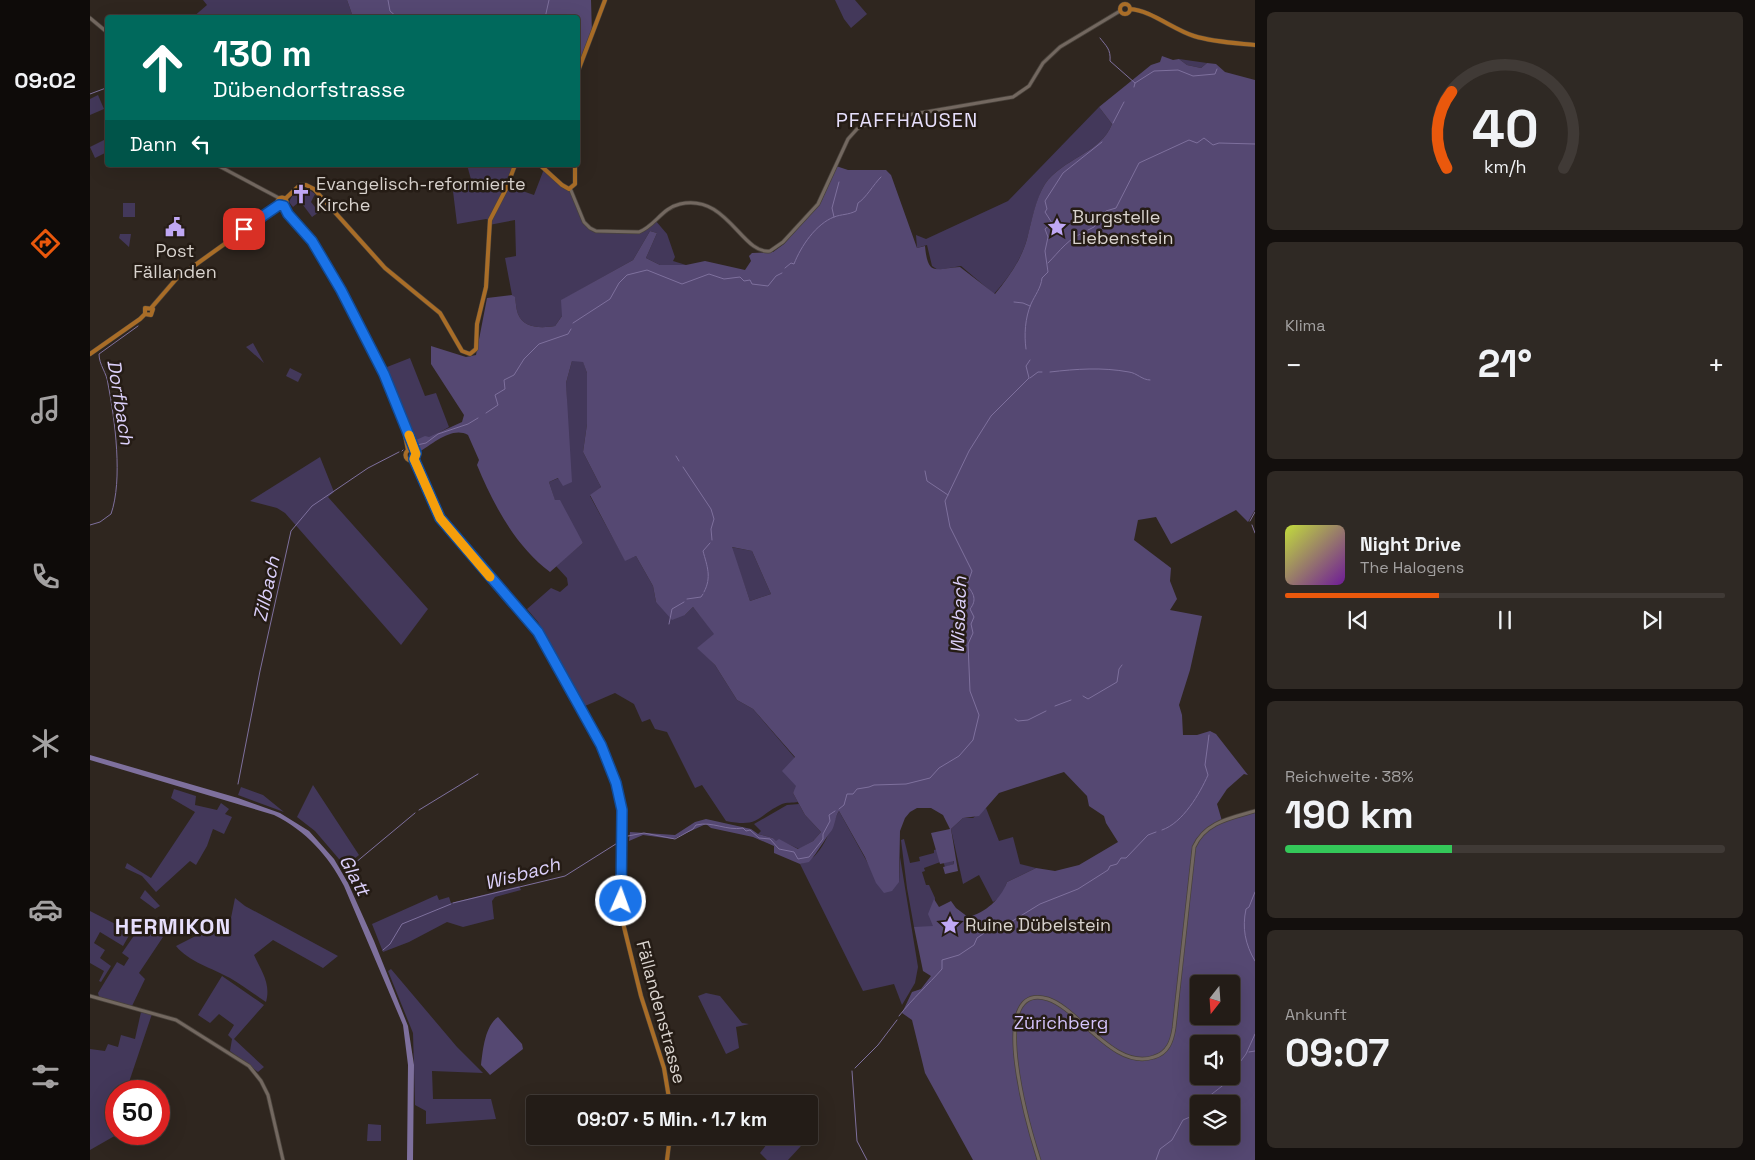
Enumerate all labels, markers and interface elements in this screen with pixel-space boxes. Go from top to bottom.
text: 130 m [213,32,312,76]
icon: ahead [130,35,195,100]
text: 09:02 [14,66,76,94]
text: Dübendorfstrasse [213,75,406,103]
text: 40 [1472,96,1538,162]
district label: PFAFFHAUSEN [836,107,978,133]
icon: left [187,130,215,158]
text: Dann [130,132,177,157]
text: km/h [1484,155,1526,178]
place label: Evangelisch-reformierte Kirche [316,172,526,216]
church icon: Evangelisch-reformierte Kirche [290,183,312,205]
place label: Burgstelle Liebenstein [1072,205,1174,249]
pin [223,208,265,250]
icon: arrive [230,215,258,243]
public building icon: Post Fällanden [164,216,186,238]
place icon: Burgstelle Liebenstein [1046,216,1068,238]
icon: directions [28,226,63,261]
place label: Post Fällanden [133,239,217,283]
text: Klima [1285,315,1326,336]
text: 21° [1478,340,1532,388]
text: − [1285,347,1302,383]
text: + [1708,347,1725,383]
water label: Dorfbach [101,358,140,447]
icon: music [28,392,63,427]
text: Night Drive [1360,532,1461,557]
water label: Zilbach [247,554,286,624]
text: The Halogens [1360,557,1464,578]
icon: phone [28,559,63,594]
water label: Wisbach [945,576,972,654]
icon: previous [1344,606,1372,634]
icon: pause [1491,606,1519,634]
icon: next [1638,606,1666,634]
icon: climate [28,726,63,761]
text: Reichweite · 38% [1285,766,1414,787]
text: 190 km [1285,791,1414,839]
water label: Glatt [333,850,377,902]
water label: Wisbach [482,851,563,896]
position arrow [594,874,646,926]
icon: car [28,892,63,927]
district label: HERMIKON [115,912,231,940]
place label: Ruine Dübelstein [965,913,1111,936]
place icon: Ruine Dübelstein [939,914,961,936]
street label: Fällandenstrasse [631,938,692,1086]
north arrow [1190,975,1240,1025]
map controls [1190,975,1240,1145]
text: Ankunft [1285,1004,1347,1025]
park label: Zürichberg [1014,1011,1108,1034]
text: 09:07 [1285,1029,1389,1077]
button: sound [1190,1035,1240,1085]
icon: filters [28,1059,63,1094]
speed limit sign: 50 [105,1080,170,1145]
button: layers [1190,1095,1240,1145]
text: 09:07 · 5 Min. · 1.7 km [577,1107,767,1132]

